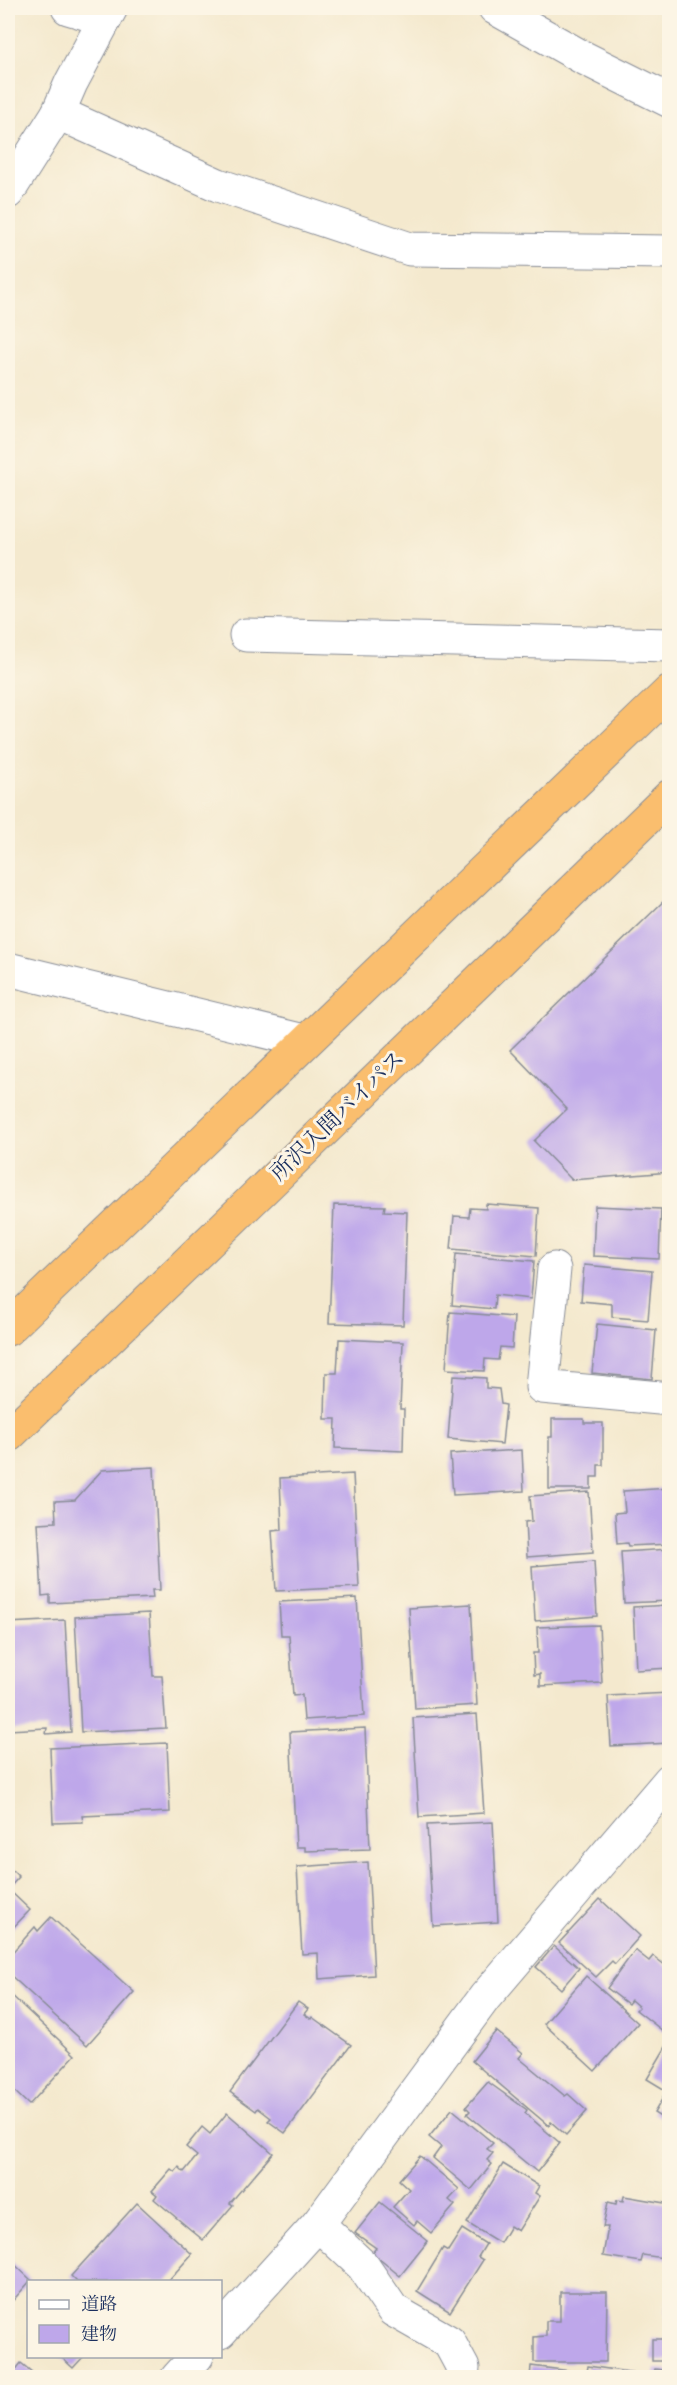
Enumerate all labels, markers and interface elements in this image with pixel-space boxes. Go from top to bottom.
street label: 所沢入間バイパス [265,1045,411,1187]
legend [27,2280,222,2358]
text: 道路 [81,2293,117,2316]
text: 建物 [81,2323,117,2346]

